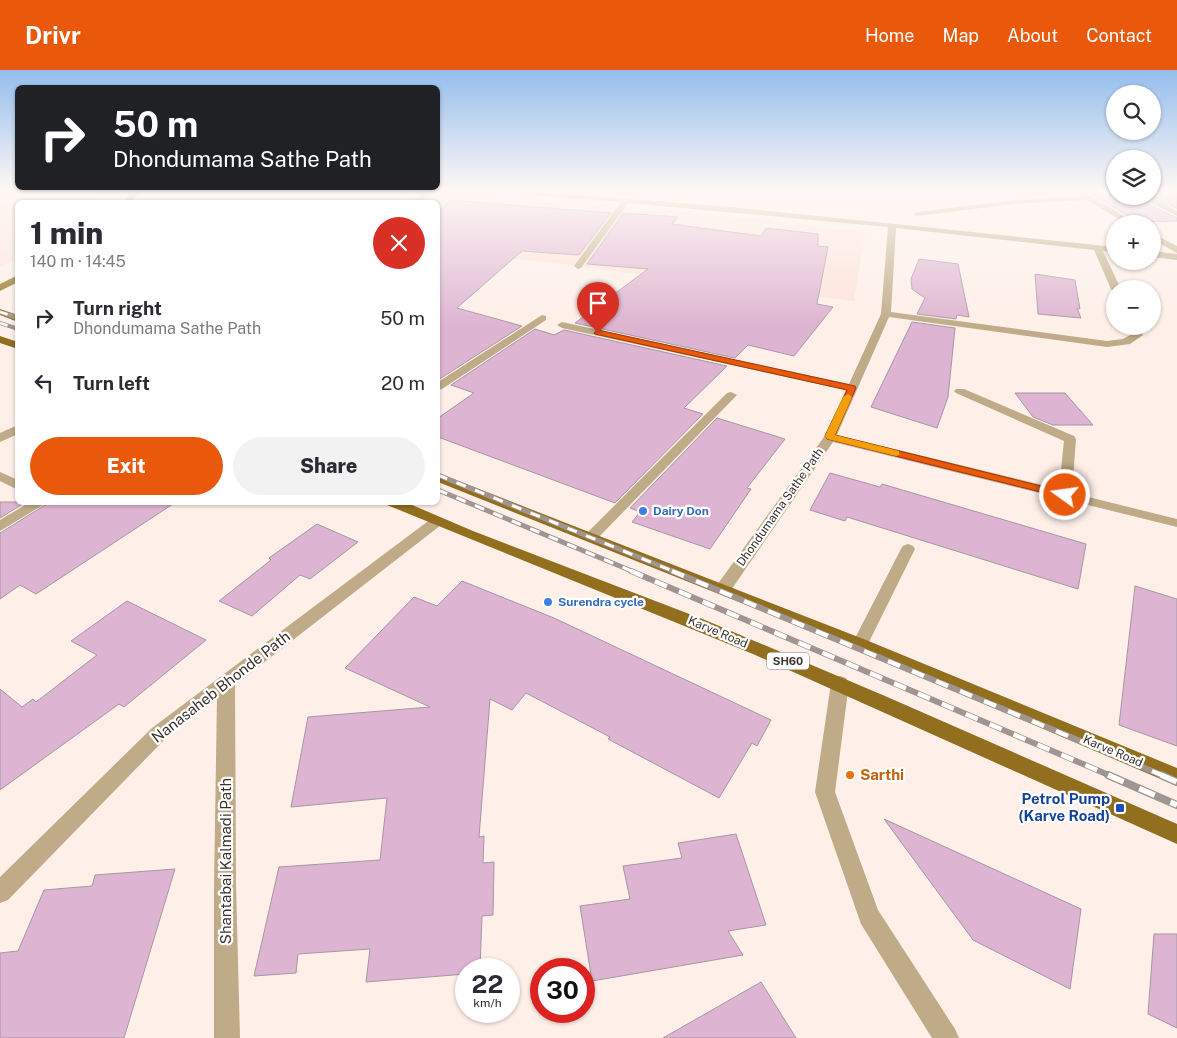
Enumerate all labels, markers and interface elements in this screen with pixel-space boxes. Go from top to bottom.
text: Drivr [25,21,81,49]
text: Home [865,25,915,46]
text: Map [943,25,979,46]
text: About [1007,25,1058,46]
text: Contact [1086,25,1152,46]
map controls [1106,85,1161,335]
button: search [1106,85,1161,140]
text: 50 m [113,104,198,145]
icon: right [30,105,95,170]
text: Dhondumama Sathe Path [113,146,372,172]
button: layers [1106,150,1161,205]
text: 1 min [30,215,103,251]
button: + [1106,215,1161,270]
button: close [373,217,425,269]
text: 140 m · 14:45 [30,252,126,271]
button: − [1106,280,1161,335]
pin [577,282,619,333]
icon: arrive [584,289,612,317]
text: Turn right [73,297,162,319]
icon: right [30,304,58,332]
text: 50 m [380,307,425,329]
text: Dhondumama Sathe Path [73,319,261,338]
icon: left [30,369,58,397]
text: Turn left [73,372,150,394]
text: 20 m [381,372,425,394]
button: Exit [30,437,223,495]
button: Share [233,437,425,495]
street label: Dhondumama Sathe Path [734,445,826,569]
position arrow [1038,468,1090,520]
place label: Dairy Don [653,504,709,518]
marker: Dairy Don [637,505,649,517]
place label: Surendra cycle [558,595,644,609]
marker: Surendra cycle [542,596,554,608]
street label: Karve Road [686,613,750,651]
street label: Nanasaheb Bhonde Path [148,627,293,746]
road number: SH60 [767,652,809,670]
street label: Karve Road [1081,732,1145,770]
place label: Sarthi [860,766,904,783]
marker: Sarthi [844,769,856,781]
street label: Shantabai Kalmadi Path [217,778,234,944]
place label: Petrol Pump (Karve Road) [1019,790,1110,824]
marker: Petrol Pump (Karve Road) [1114,802,1126,814]
speed limit sign: 30 [530,958,595,1023]
text: 22 [472,969,503,999]
text: km/h [473,996,502,1010]

